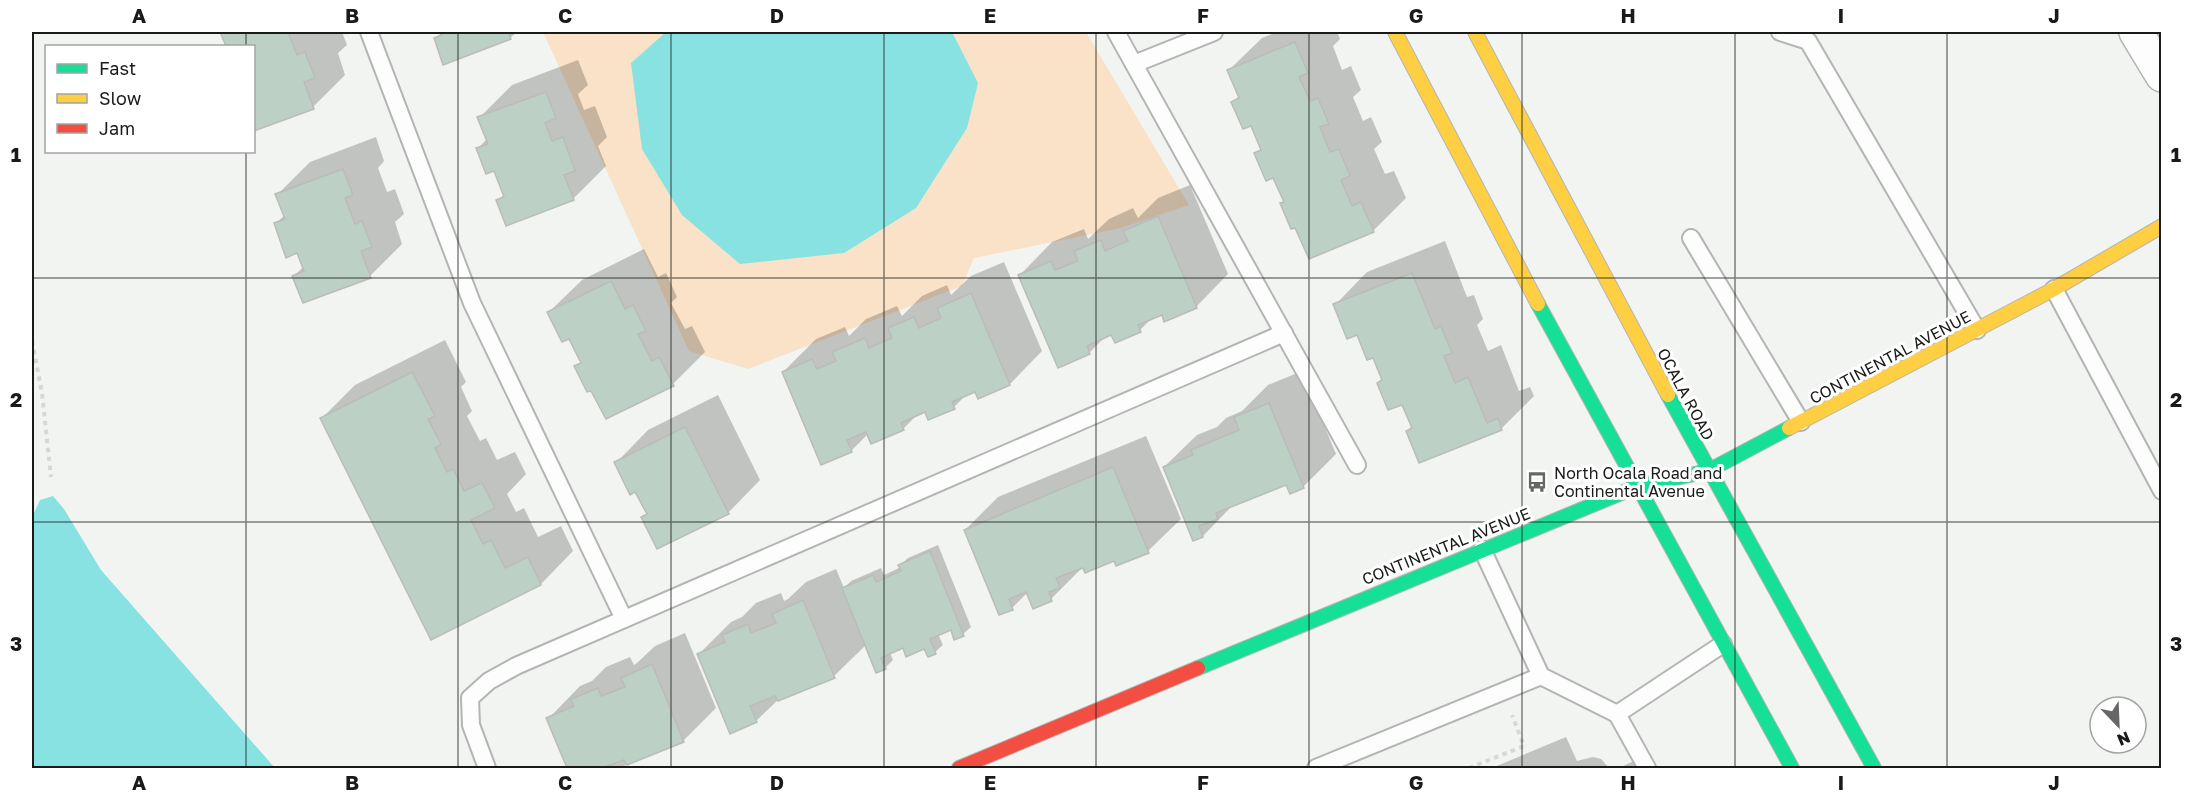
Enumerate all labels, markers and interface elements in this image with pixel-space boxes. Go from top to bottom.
text: A [132,3,146,27]
text: B [345,3,359,27]
text: C [558,3,572,27]
text: D [770,3,784,27]
text: E [984,3,996,27]
text: F [1197,3,1209,27]
text: G [1409,3,1423,27]
text: H [1620,3,1636,27]
text: I [1838,3,1844,27]
text: J [2048,3,2060,27]
legend [45,45,255,153]
text: Fast [99,57,136,79]
text: Slow [99,87,142,109]
text: Jam [99,117,135,139]
text: 1 [11,142,21,166]
text: 1 [2171,142,2181,166]
street label: CONTINENTAL AVENUE [1806,306,1974,408]
street label: OCALA ROAD [1653,344,1719,444]
text: 2 [10,387,22,411]
text: 2 [2170,387,2182,411]
place label: North Ocala Road and Continental Avenue [1554,463,1722,501]
bus stop icon: North Ocala Road and Continental Avenue [1525,470,1549,494]
street label: CONTINENTAL AVENUE [1359,503,1533,589]
text: 3 [10,631,22,655]
text: 3 [2170,631,2182,655]
north arrow [2088,695,2148,755]
text: N [2114,727,2133,750]
text: A [132,770,146,794]
text: B [345,770,359,794]
text: C [558,770,572,794]
text: D [770,770,784,794]
text: E [984,770,996,794]
text: F [1197,770,1209,794]
text: G [1409,770,1423,794]
text: H [1620,770,1636,794]
text: I [1838,770,1844,794]
text: J [2048,770,2060,794]

